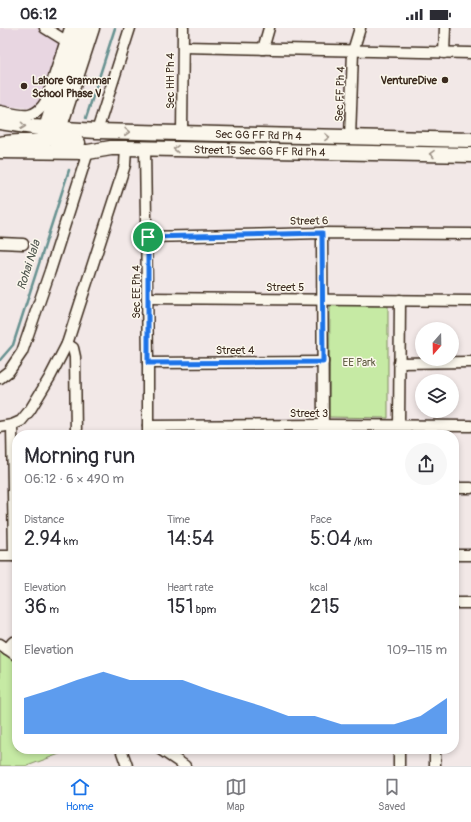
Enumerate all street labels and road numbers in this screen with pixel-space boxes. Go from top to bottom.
street label: Sec HH Ph 4 [164,52,177,109]
street label: Sec FF Ph 4 [333,65,347,122]
street label: Sec GG FF Rd Ph 4 [215,127,303,142]
street label: Street 15 Sec GG FF Rd Ph 4 [194,143,326,159]
street label: Street 6 [290,214,328,228]
street label: Sec EE Ph 4 [130,265,143,319]
street label: Street 5 [266,281,304,294]
street label: Street 4 [216,344,255,357]
street label: Street 3 [290,407,328,420]

